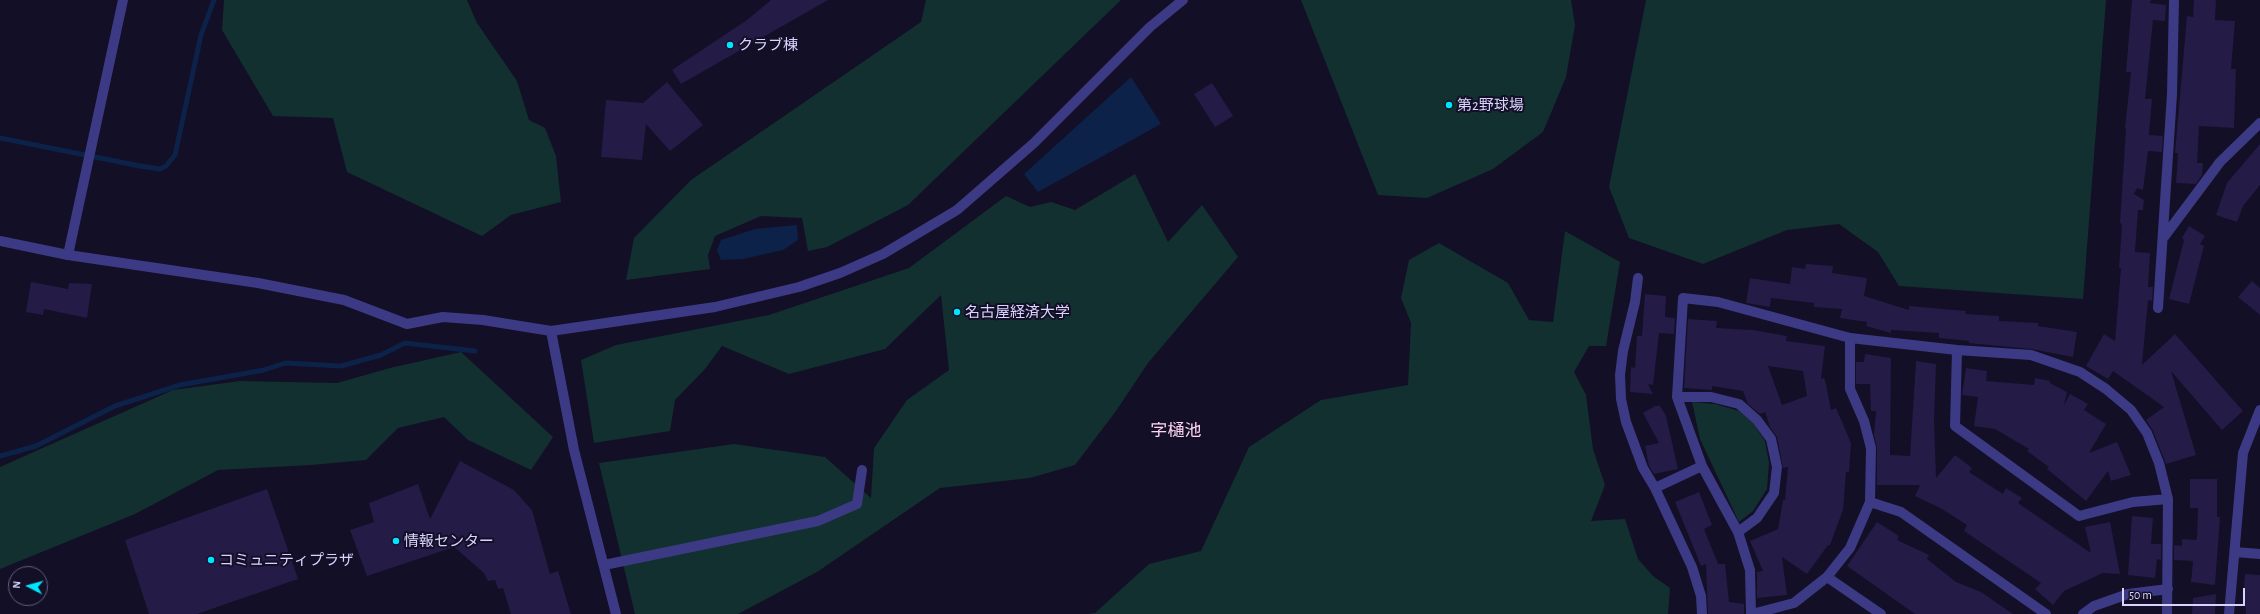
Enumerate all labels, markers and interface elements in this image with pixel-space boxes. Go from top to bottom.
place label: クラブ棟 [738,36,798,54]
marker: クラブ棟 [725,40,735,50]
place label: 第2野球場 [1457,96,1524,114]
marker: 第2野球場 [1444,100,1454,110]
place label: 名古屋経済大学 [965,303,1070,321]
marker: 名古屋経済大学 [952,307,962,317]
district label: 字樋池 [1151,421,1201,441]
place label: 情報センター [404,532,494,550]
marker: 情報センター [391,536,401,546]
place label: コミュニティプラザ [219,551,354,569]
marker: コミュニティプラザ [206,555,216,565]
north arrow [8,566,48,606]
text: N [11,580,22,589]
scale bar [2124,580,2247,606]
text: 50 m [2129,589,2152,601]

